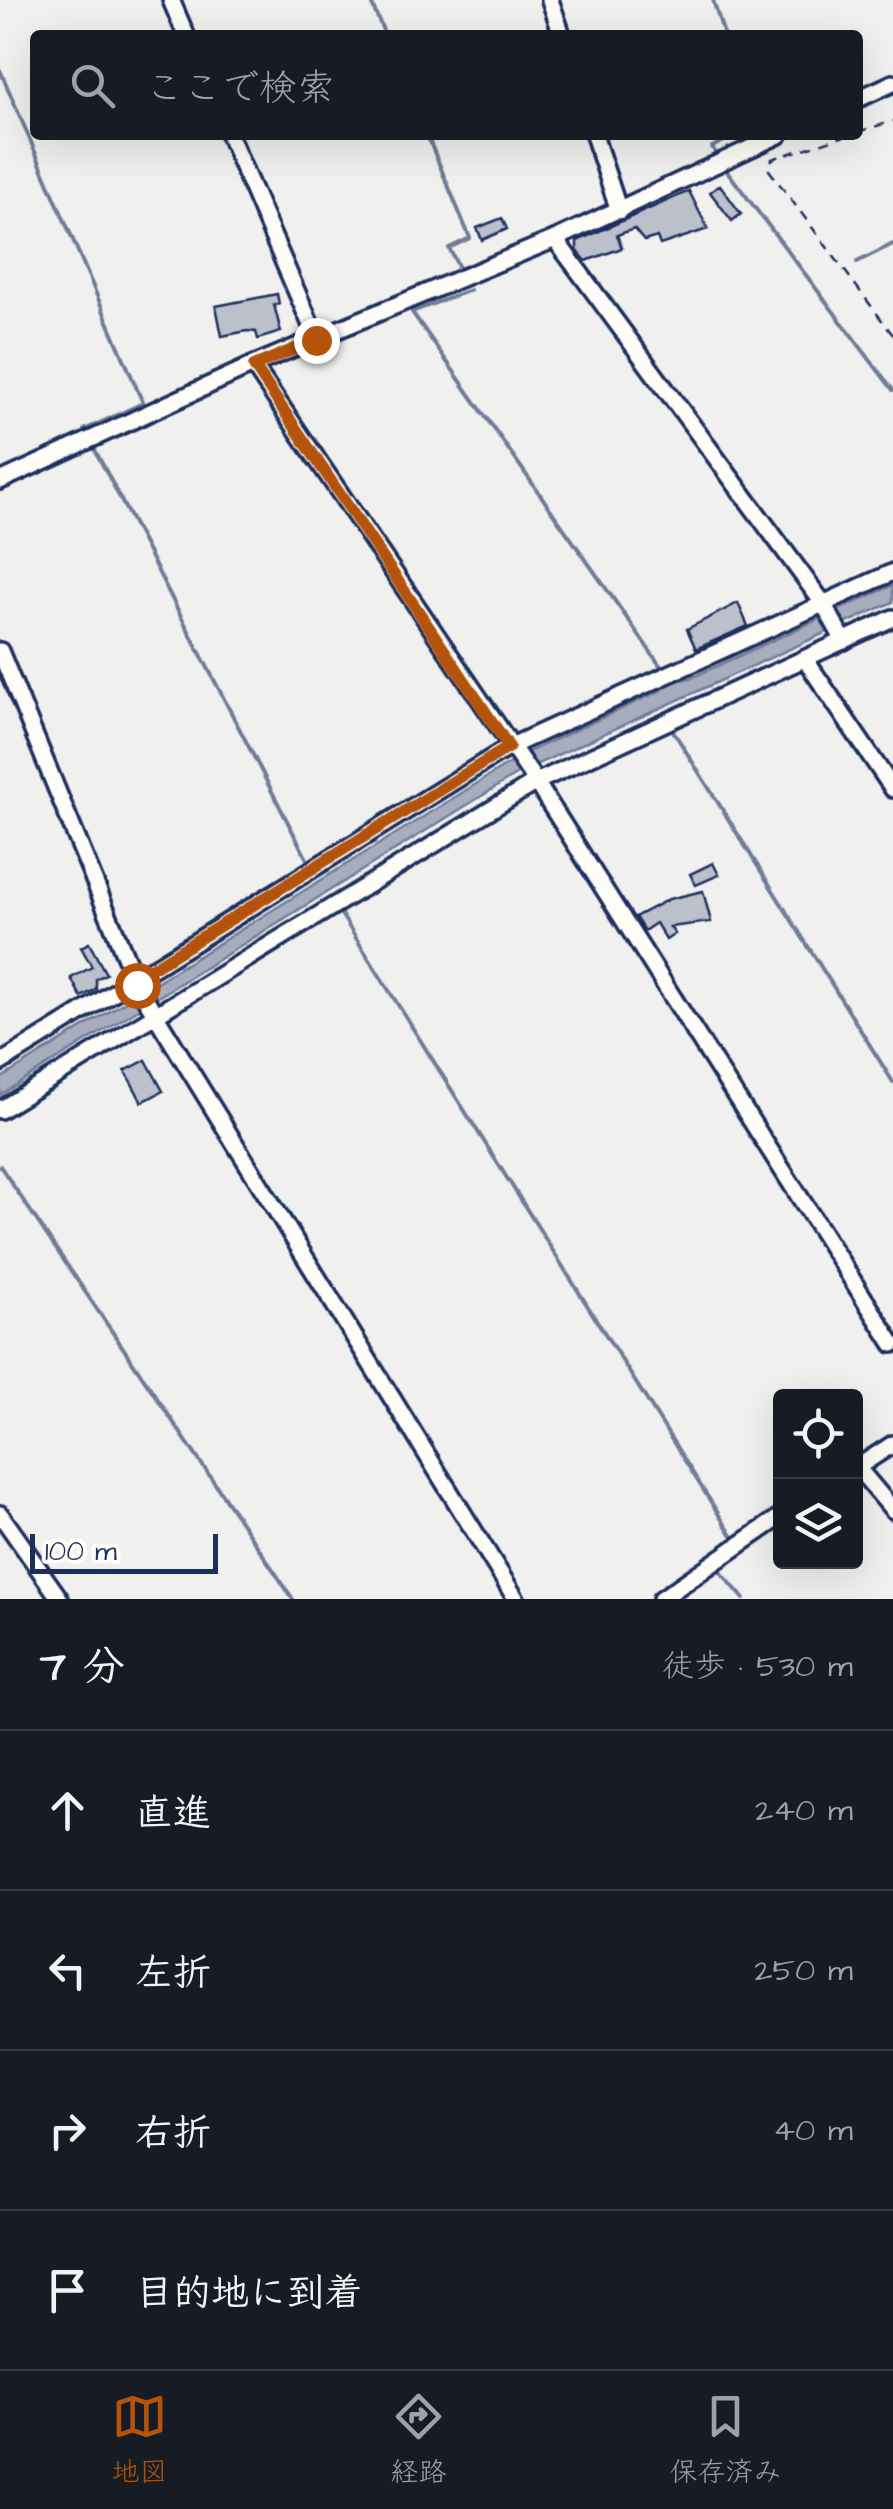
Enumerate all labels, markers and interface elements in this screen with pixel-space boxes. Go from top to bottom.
search box [30,30,863,140]
icon: search [65,58,120,113]
text: ここで検索 [145,63,335,115]
route end [294,318,340,364]
route start [115,963,161,1009]
map controls [773,1389,863,1569]
button: locate [773,1389,863,1479]
button: layers [773,1479,863,1569]
scale bar [30,1529,218,1574]
text: 100 m [45,1532,117,1571]
text: 7 分 [40,1639,125,1697]
text: 徒歩 · 530 m [662,1644,853,1689]
icon: ahead [40,1783,95,1838]
text: 直進 [135,1788,211,1840]
text: 240 m [755,1788,853,1833]
icon: left [40,1943,95,1998]
text: 左折 [135,1948,211,2000]
text: 250 m [754,1948,853,1993]
icon: right [40,2103,95,2158]
text: 右折 [135,2108,211,2160]
text: 40 m [773,2108,853,2153]
icon: arrive [40,2263,95,2318]
text: 目的地に到着 [135,2268,363,2320]
tab: 地図 [111,2389,168,2492]
tab: 経路 [390,2389,447,2492]
tab: 保存済み [669,2389,782,2492]

